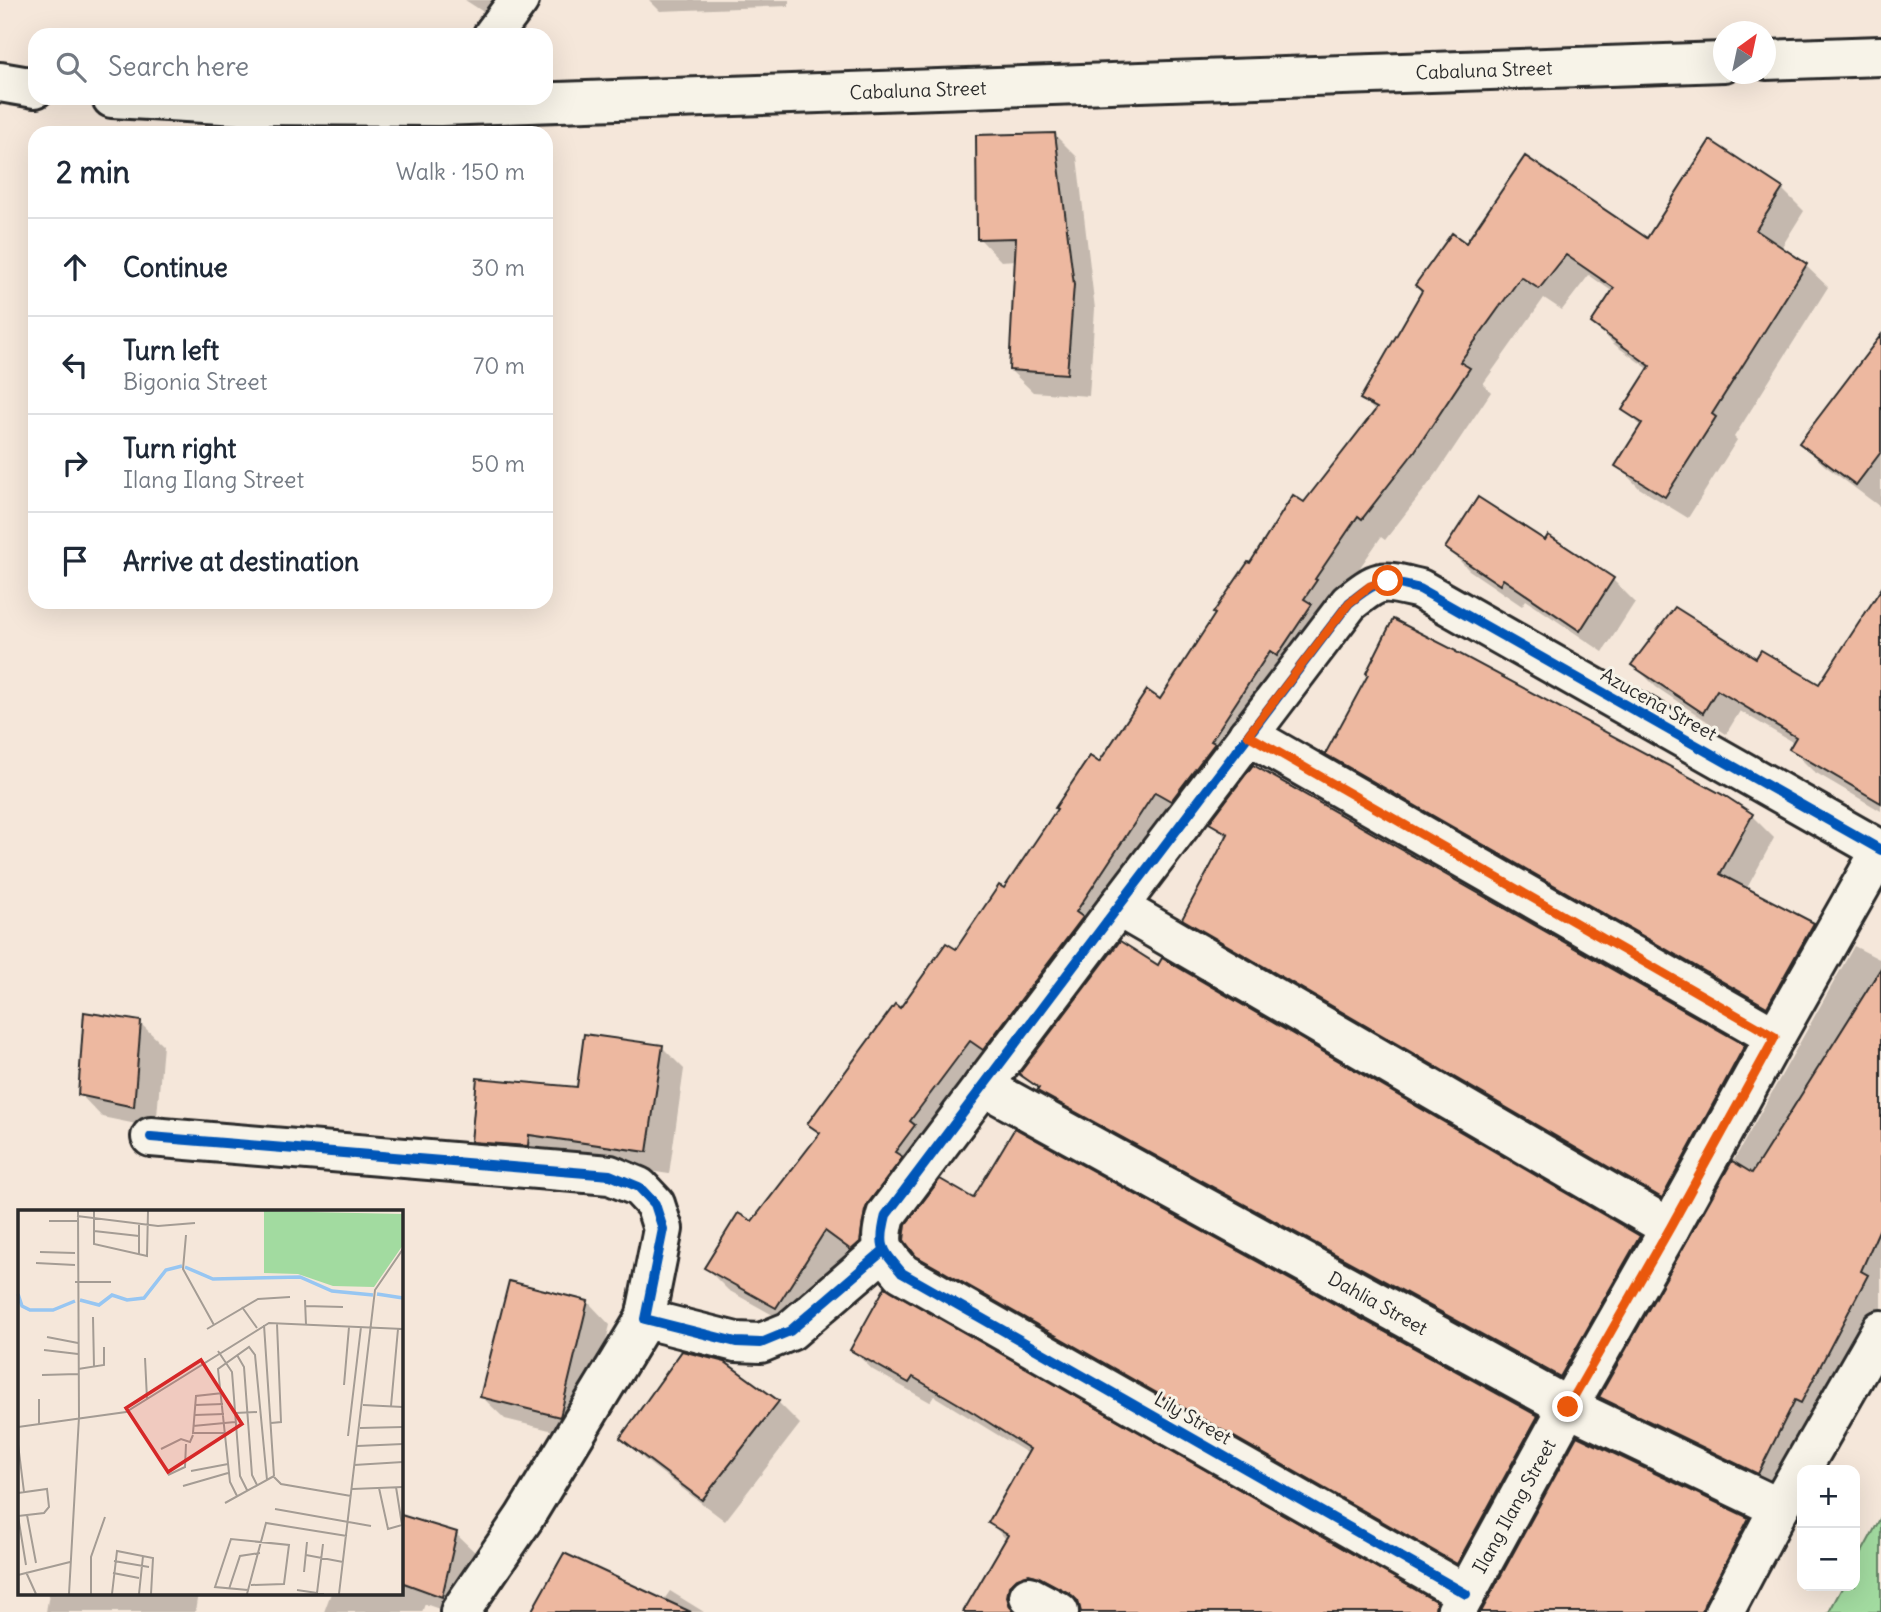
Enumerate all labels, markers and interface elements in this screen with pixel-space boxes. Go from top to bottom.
north arrow [1713,21,1776,84]
search box [28,28,553,105]
icon: search [52,48,90,86]
text: Search here [108,50,249,83]
street label: Cabaluna Street [1415,56,1553,84]
street label: Cabaluna Street [849,76,987,104]
text: 2 min [56,153,130,191]
text: Walk · 150 m [396,157,525,186]
icon: ahead [56,248,94,286]
text: Continue [123,251,228,284]
text: 30 m [471,253,525,282]
text: Turn left [123,334,219,367]
icon: left [56,346,94,384]
text: 70 m [473,351,525,380]
text: Bigonia Street [123,367,267,396]
text: Turn right [123,432,236,465]
icon: right [56,444,94,482]
text: 50 m [471,449,525,478]
text: Ilang Ilang Street [123,465,304,494]
icon: arrive [56,542,94,580]
text: Arrive at destination [123,545,359,578]
route start [1372,565,1403,596]
street label: Azucena Street [1597,662,1721,746]
inset map [18,1210,402,1594]
street label: Dahlia Street [1324,1266,1432,1340]
street label: Lily Street [1150,1386,1236,1450]
route end [1552,1391,1583,1422]
street label: Ilang Ilang Street [1467,1435,1561,1577]
map controls [1797,1465,1860,1591]
button: + [1797,1465,1860,1528]
button: − [1797,1528,1860,1591]

